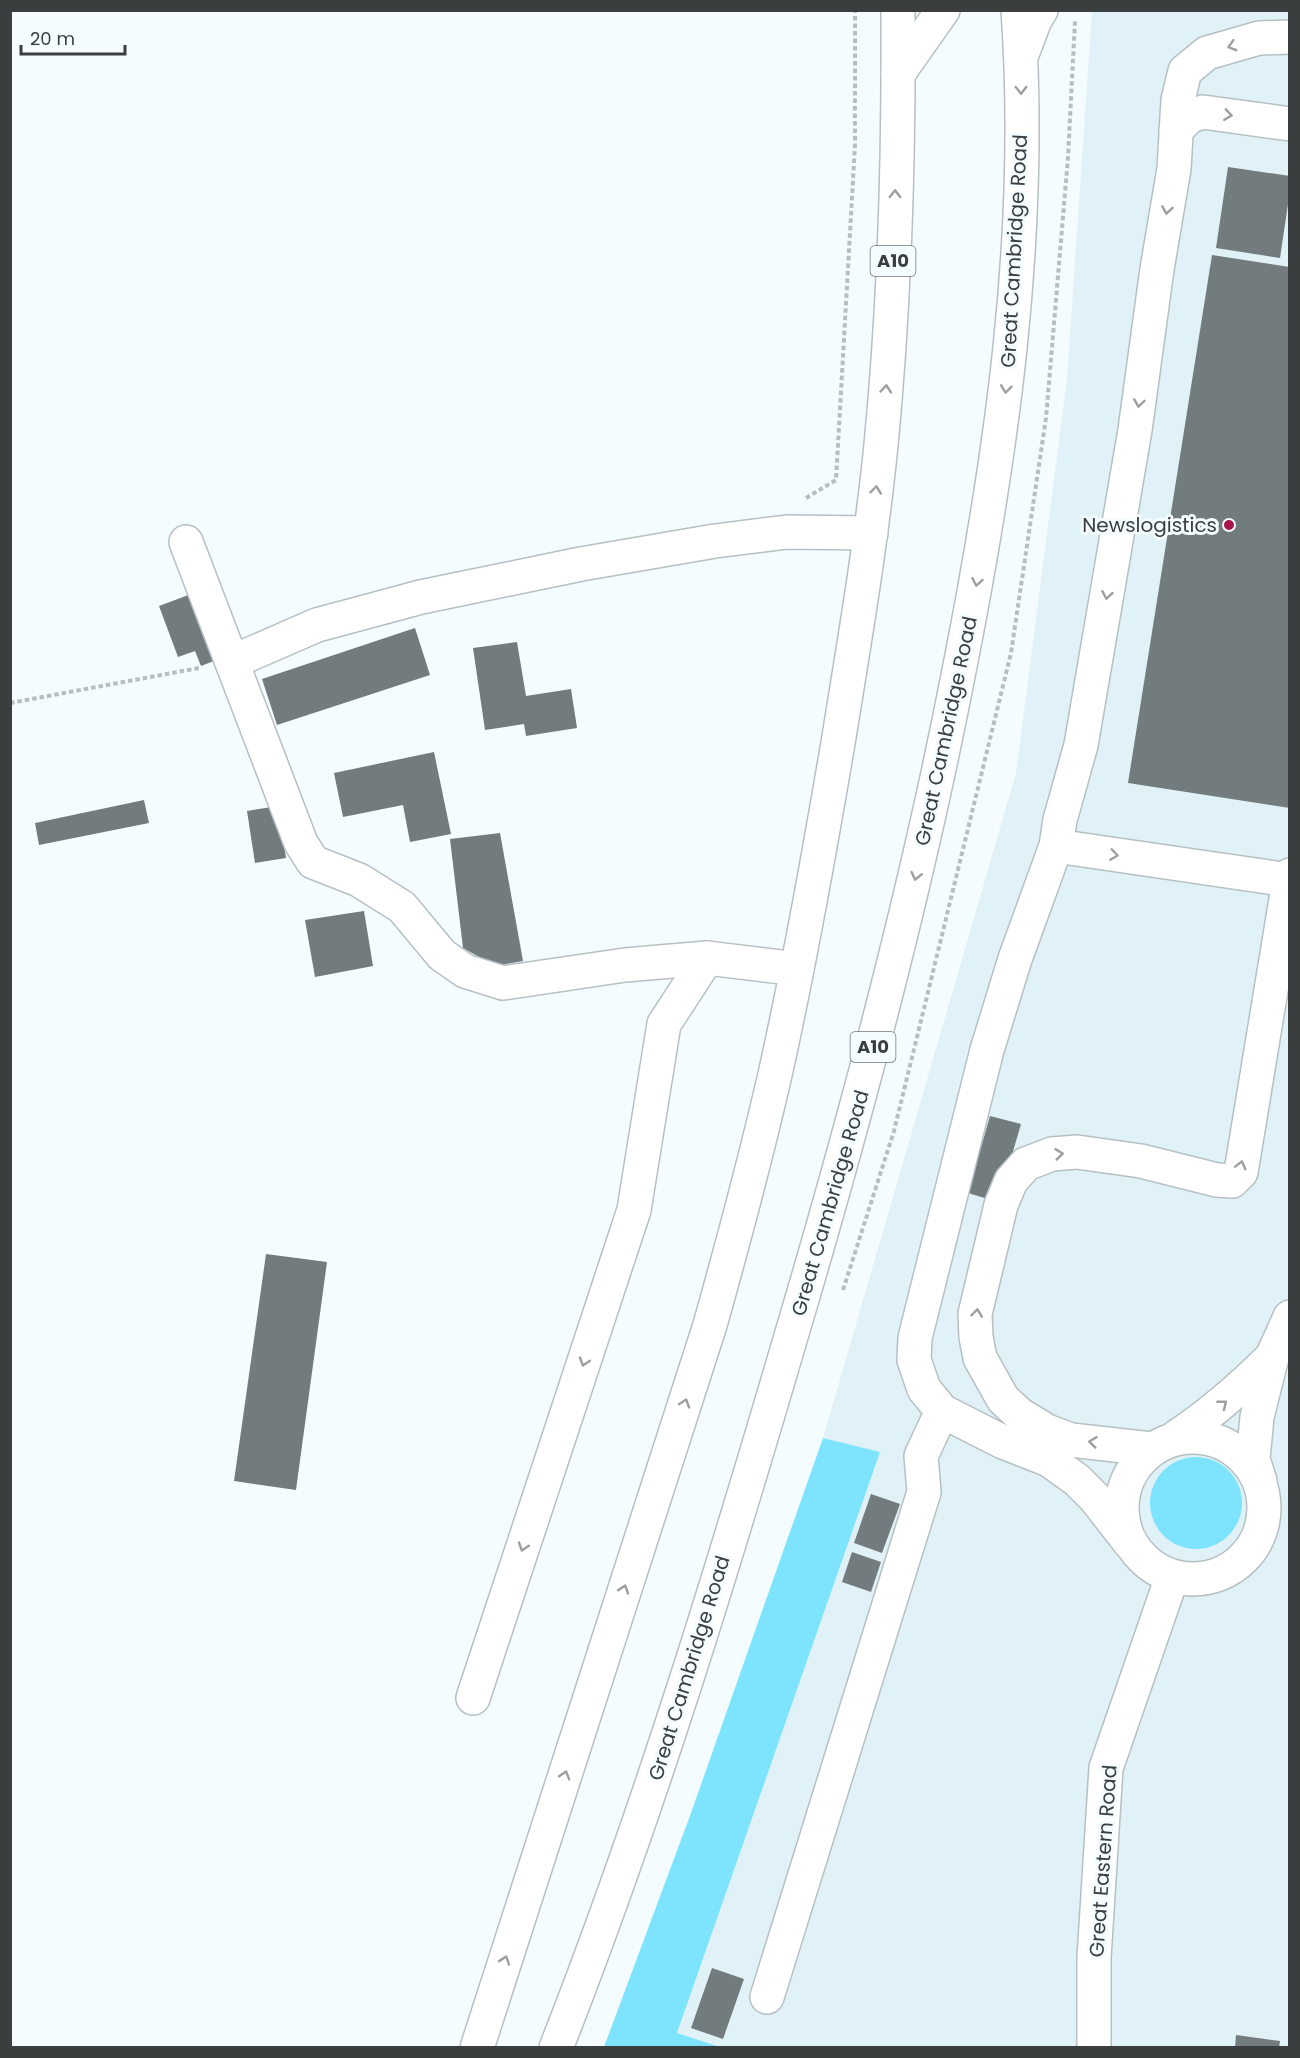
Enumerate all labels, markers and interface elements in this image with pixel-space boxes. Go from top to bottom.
scale bar [21,18,124,56]
text: 20 m [30,26,75,51]
one-way arrow [1227,39,1238,51]
one-way arrow [1015,85,1027,94]
one-way arrow [1223,109,1233,121]
street label: Great Cambridge Road [994,134,1034,368]
one-way arrow [889,189,902,198]
one-way arrow [1161,204,1174,214]
road number: A10 [870,246,916,276]
one-way arrow [879,384,892,393]
one-way arrow [1000,385,1012,394]
one-way arrow [1133,398,1145,407]
one-way arrow [869,485,881,495]
place label: Newslogistics [1082,511,1217,539]
marker: Newslogistics [1222,518,1236,532]
one-way arrow [971,577,983,587]
one-way arrow [1101,590,1114,600]
street label: Great Cambridge Road [908,614,984,848]
one-way arrow [1109,848,1118,860]
one-way arrow [910,871,923,881]
road number: A10 [850,1032,896,1062]
street label: Great Cambridge Road [784,1087,876,1319]
one-way arrow [1055,1148,1064,1161]
one-way arrow [1233,1160,1246,1170]
one-way arrow [970,1308,982,1318]
one-way arrow [578,1356,591,1367]
one-way arrow [678,1398,690,1409]
one-way arrow [1216,1400,1227,1411]
one-way arrow [1089,1437,1098,1449]
one-way arrow [517,1541,530,1552]
street label: Great Cambridge Road [641,1552,737,1784]
one-way arrow [617,1584,630,1595]
street label: Great Eastern Road [1082,1764,1124,1958]
one-way arrow [558,1770,570,1781]
one-way arrow [498,1955,511,1966]

